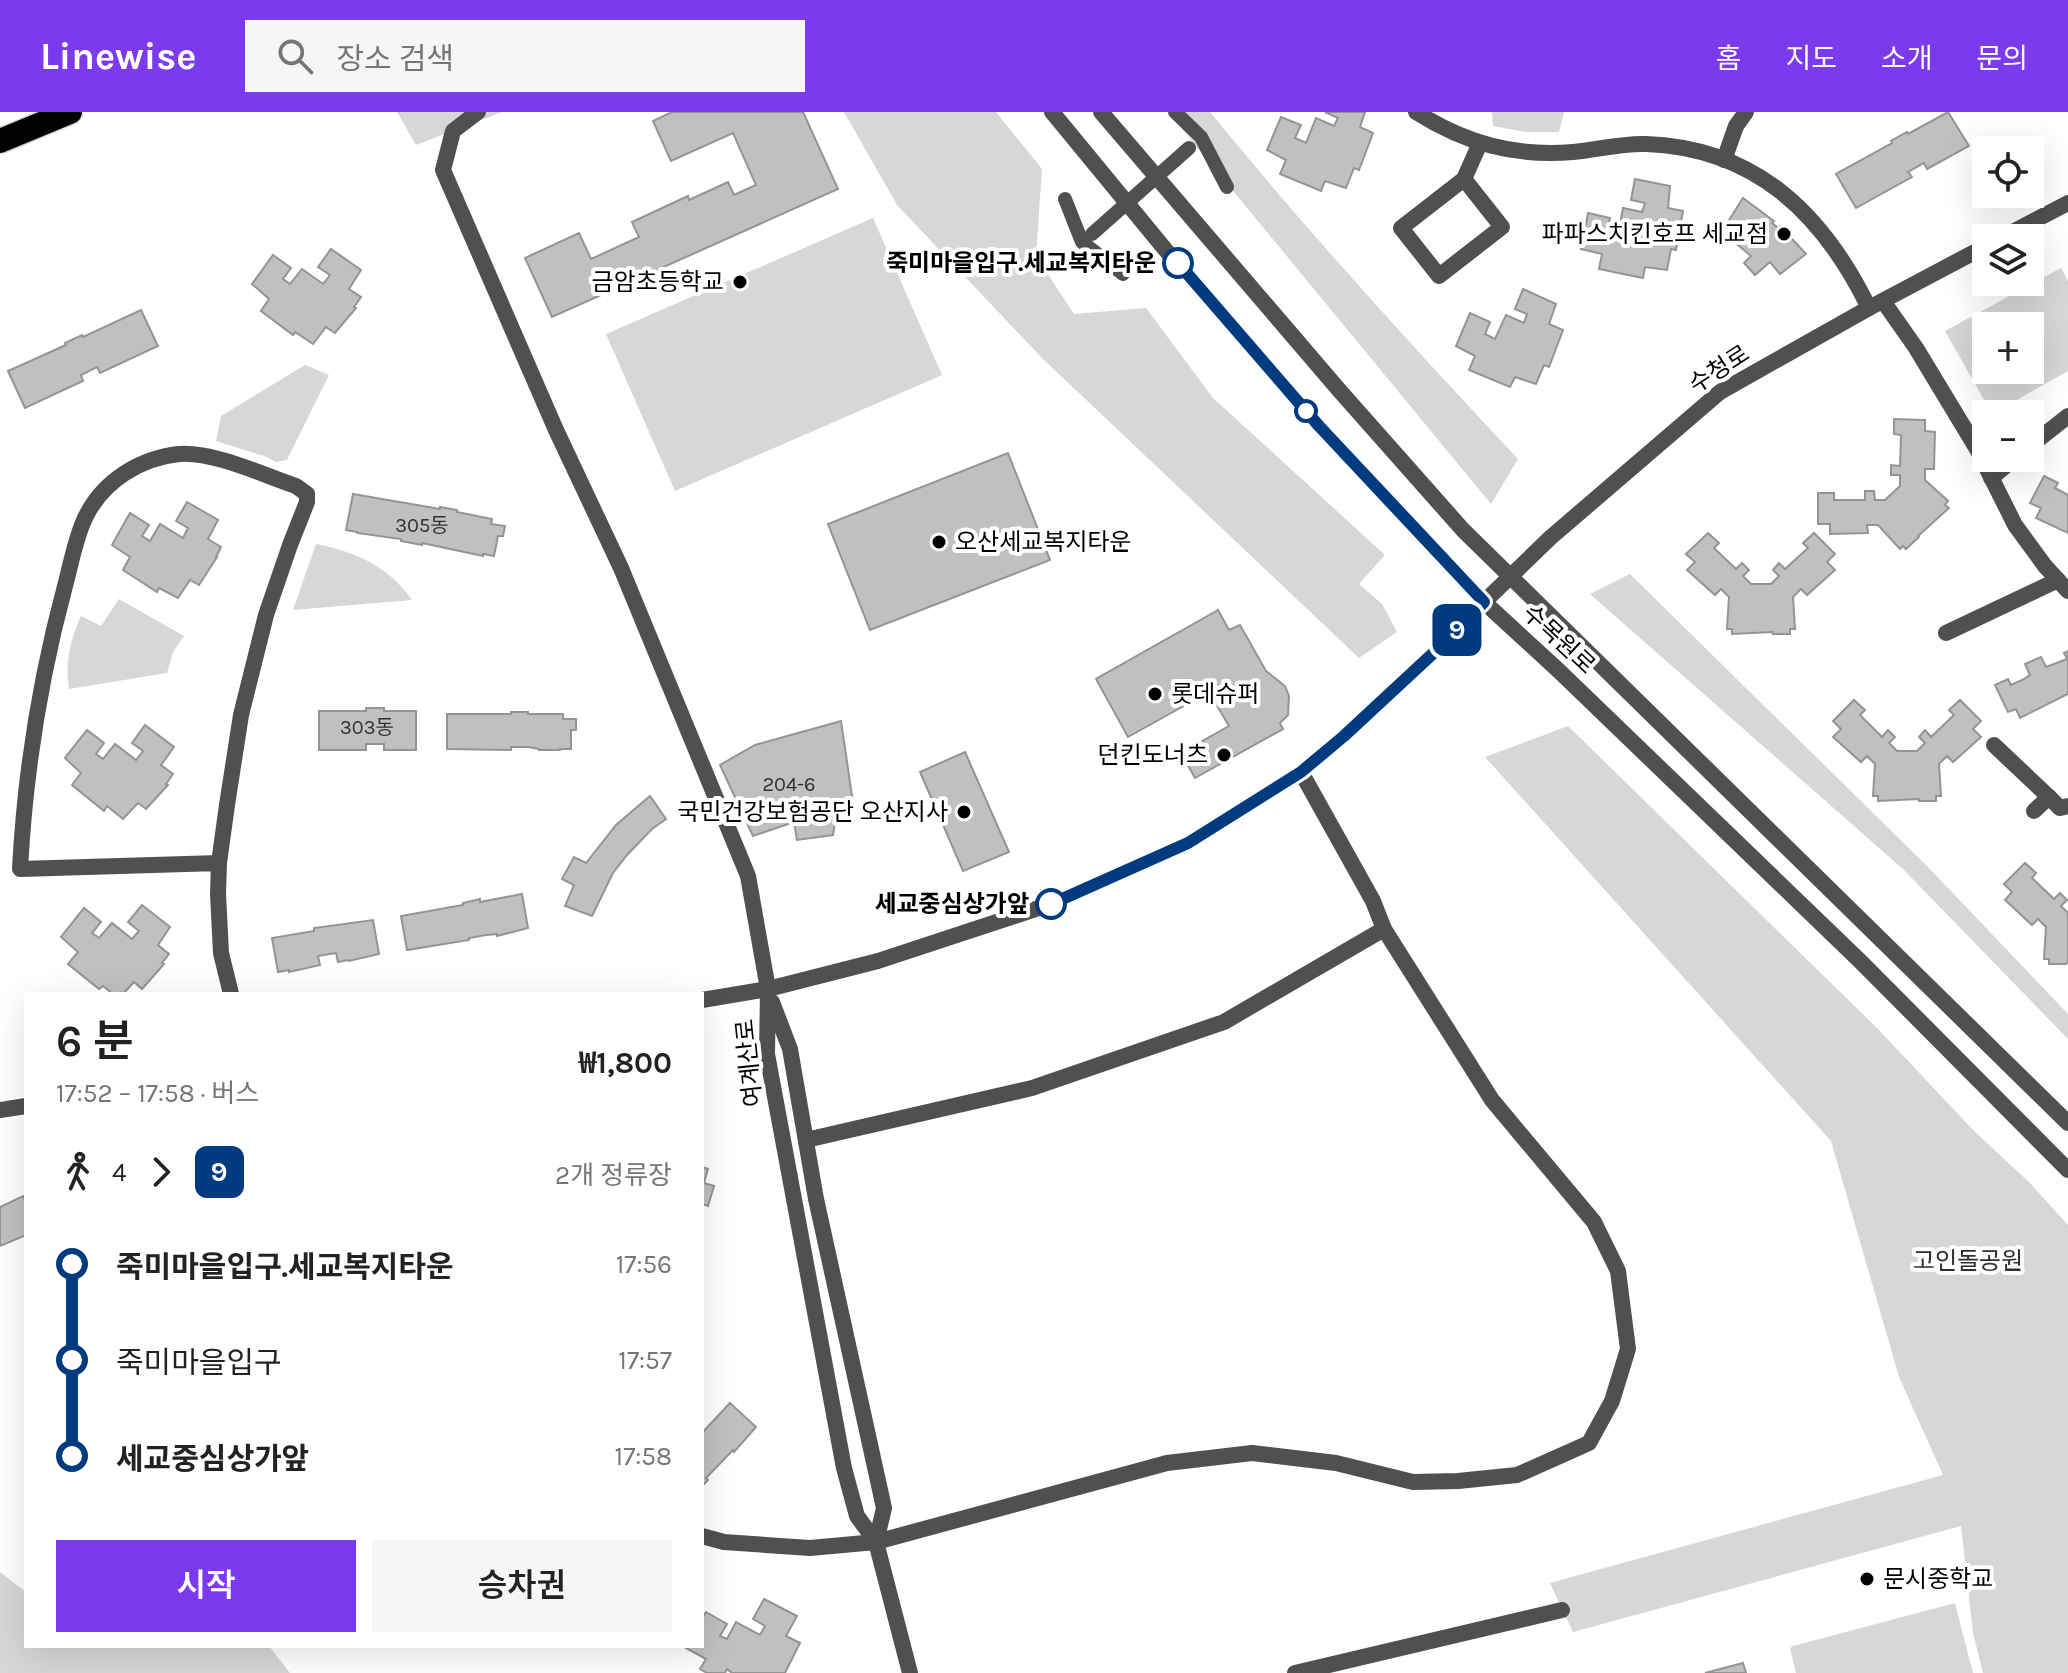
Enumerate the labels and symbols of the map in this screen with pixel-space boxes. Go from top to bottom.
place label: 파파스치킨호프 세교점 [1542,220,1768,248]
marker: 파파스치킨호프 세교점 [1775,225,1793,243]
marker: 죽미마을입구.세교복지타운 [1163,248,1193,278]
place label: 죽미마을입구.세교복지타운 [886,249,1156,277]
place label: 금암초등학교 [592,268,724,296]
marker: 금암초등학교 [731,273,749,291]
street label: 수청로 [1684,339,1754,399]
unlabelled marker [1295,400,1317,422]
house number: 305동 [395,514,449,537]
place label: 오산세교복지타운 [955,528,1132,556]
marker: 오산세교복지타운 [930,533,948,551]
street label: 수목원로 [1517,599,1601,679]
line badge: 9 [1431,604,1483,656]
place label: 롯데슈퍼 [1171,680,1259,708]
marker: 롯데슈퍼 [1146,685,1164,703]
house number: 303동 [340,716,394,739]
place label: 던킨도너츠 [1098,741,1208,769]
marker: 던킨도너츠 [1215,746,1233,764]
house number: 204-6 [762,773,816,796]
place label: 국민건강보험공단 오산지사 [677,798,948,826]
marker: 국민건강보험공단 오산지사 [955,803,973,821]
marker: 세교중심상가앞 [1036,889,1066,919]
place label: 세교중심상가앞 [874,890,1029,918]
street label: 여계산로 [730,1018,768,1108]
park label: 고인돌공원 [1913,1247,2023,1275]
place label: 문시중학교 [1883,1565,1993,1593]
marker: 문시중학교 [1858,1570,1876,1588]

